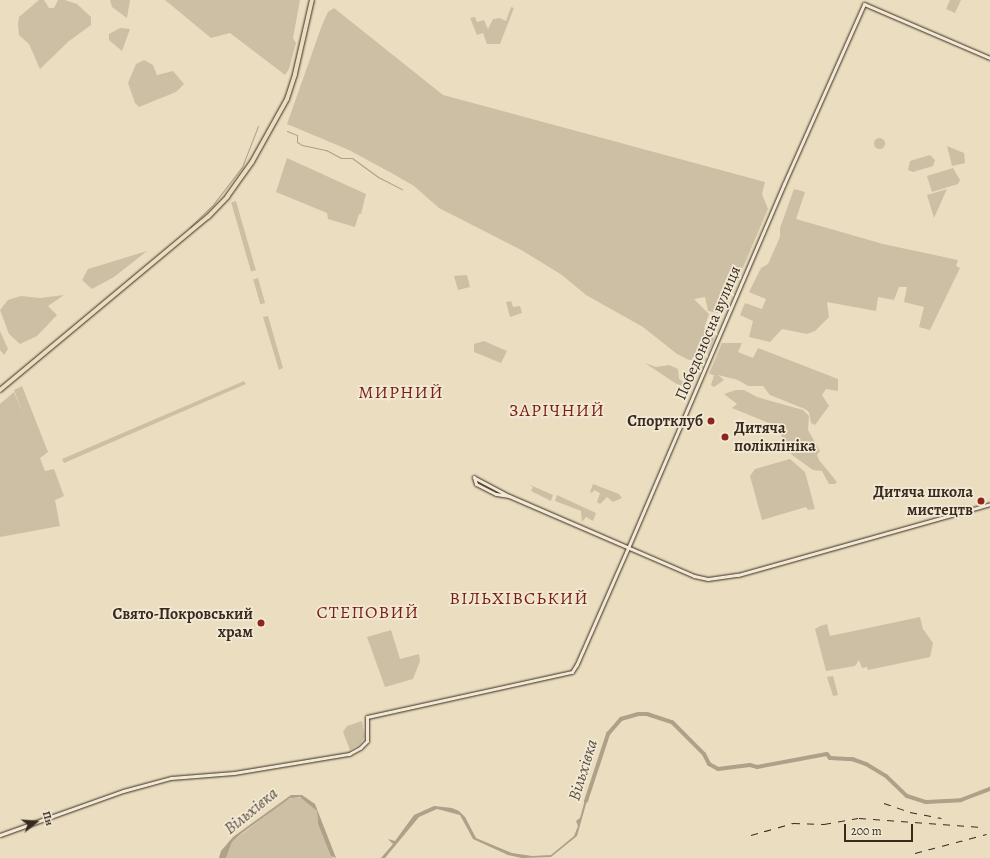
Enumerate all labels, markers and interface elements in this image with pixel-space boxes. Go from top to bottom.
street label: Победоносна вулиця [671,263,745,403]
district label: МИРНИЙ [358,381,444,403]
district label: ЗАРІЧНИЙ [509,399,605,421]
place label: Спортклуб [627,411,703,431]
marker: Спортклуб [706,416,716,426]
place label: Дитяча поліклініка [734,418,816,456]
marker: Дитяча поліклініка [719,431,731,443]
place label: Дитяча школа мистецтв [873,482,973,520]
marker: Дитяча школа мистецтв [976,496,986,506]
district label: ВІЛЬХІВСЬКИЙ [449,587,589,609]
district label: СТЕПОВИЙ [317,601,419,623]
place label: Свято-Покровський храм [113,604,253,642]
marker: Свято-Покровський храм [256,618,266,628]
water label: Вільхівка [564,737,602,803]
water label: Вільхівка [220,783,282,839]
north arrow [16,802,56,842]
text: Пн [39,809,57,827]
scale bar [846,816,915,842]
text: 200 m [851,823,882,839]

